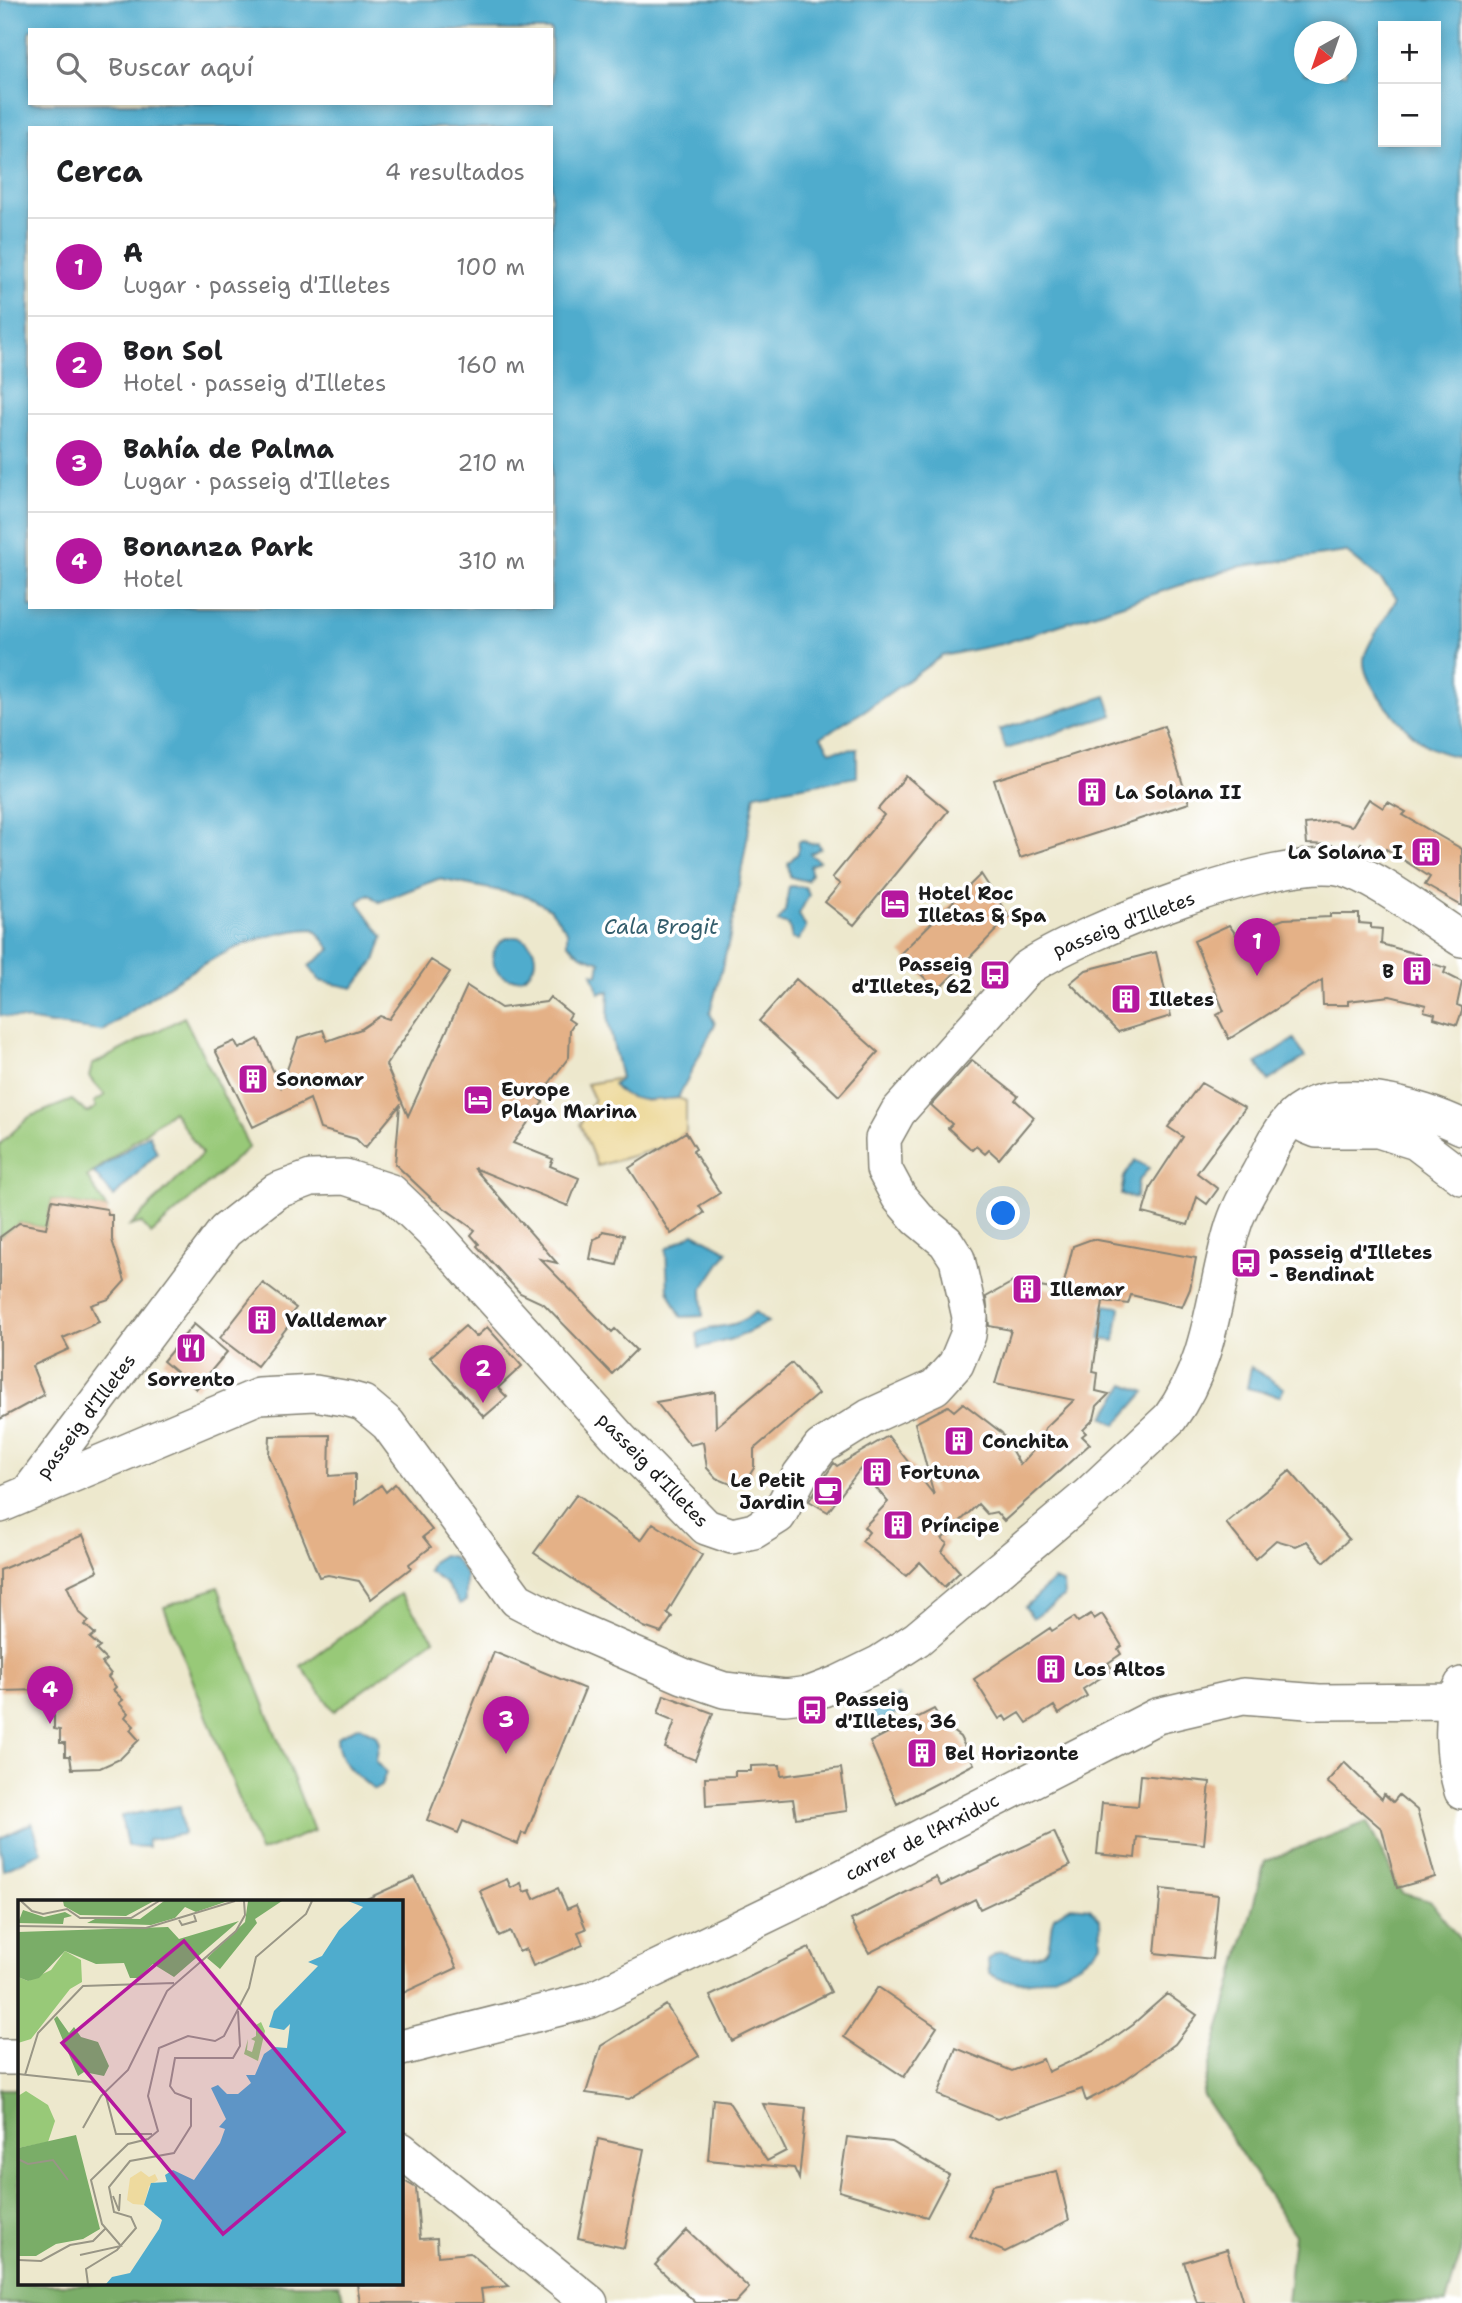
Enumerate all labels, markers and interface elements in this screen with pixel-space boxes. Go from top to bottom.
north arrow [1294,21,1357,84]
map controls [1378,21,1441,147]
button: + [1378,21,1441,84]
search box [28,28,553,105]
icon: search [52,48,90,86]
text: Buscar aquí [108,49,254,84]
button: − [1378,84,1441,147]
text: Cerca [56,151,143,192]
text: 4 resultados [385,157,525,187]
text: A [123,235,143,270]
text: 1 [74,252,84,282]
text: 100 m [456,252,525,282]
text: Lugar · passeig d'Illetes [123,270,391,300]
text: Bon Sol [123,333,223,368]
text: 2 [71,350,87,380]
text: 160 m [457,350,525,380]
text: Hotel · passeig d'Illetes [123,368,386,398]
text: Bahía de Palma [123,431,334,466]
text: 3 [71,448,87,478]
text: 210 m [457,448,525,478]
text: Lugar · passeig d'Illetes [123,466,391,496]
text: Bonanza Park [123,529,314,564]
text: 4 [71,546,87,576]
text: 310 m [457,546,525,576]
text: Hotel [123,564,183,594]
building icon: La Solana II [1075,775,1109,809]
place label: La Solana II [1115,780,1242,805]
building icon: La Solana I [1409,835,1443,869]
place label: La Solana I [1288,840,1403,865]
place label: Hotel Roc Illetas & Spa [918,881,1046,928]
street label: passeig d'Illetes [1049,885,1199,963]
hotel icon: Hotel Roc Illetas & Spa [878,887,912,921]
water label: Cala Brogit [604,913,719,941]
pin: 1 [1234,918,1280,976]
place label: Passeig d'Illetes, 62 [851,952,972,999]
building icon: B [1400,954,1434,988]
bus stop icon: Passeig d'Illetes, 62 [978,958,1012,992]
place label: B [1382,959,1394,984]
building icon: Illetes [1109,982,1143,1016]
place label: Illetes [1149,987,1214,1012]
building icon: Sonomar [236,1062,270,1096]
place label: Sonomar [276,1067,364,1092]
place label: Europe Playa Marina [501,1077,637,1124]
hotel icon: Europe Playa Marina [461,1083,495,1117]
your location [986,1196,1020,1230]
place label: passeig d'Illetes - Bendinat [1269,1240,1432,1287]
bus stop icon: passeig d'Illetes - Bendinat [1229,1246,1263,1280]
building icon: Illemar [1010,1272,1044,1306]
place label: Illemar [1050,1277,1125,1302]
building icon: Valldemar [245,1303,279,1337]
place label: Valldemar [285,1308,387,1333]
restaurant icon: Sorrento [174,1331,208,1365]
pin: 2 [460,1345,506,1403]
street label: passeig d'Illetes [31,1349,141,1483]
place label: Sorrento [147,1367,235,1392]
street label: passeig d'Illetes [592,1407,714,1533]
building icon: Conchita [942,1424,976,1458]
place label: Conchita [982,1429,1069,1454]
building icon: Fortuna [860,1455,894,1489]
place label: Fortuna [900,1460,980,1485]
place label: Le Petit Jardin [730,1468,805,1515]
cafe icon: Le Petit Jardin [811,1474,845,1508]
building icon: Príncipe [881,1508,915,1542]
place label: Príncipe [921,1513,1000,1538]
building icon: Los Altos [1034,1652,1068,1686]
place label: Los Altos [1074,1657,1165,1682]
pin: 4 [27,1666,73,1724]
place label: Passeig d'Illetes, 36 [835,1687,956,1734]
bus stop icon: Passeig d'Illetes, 36 [795,1693,829,1727]
pin: 3 [483,1696,529,1754]
building icon: Bel Horizonte [905,1736,939,1770]
place label: Bel Horizonte [945,1741,1079,1766]
street label: carrer de l'Arxiduc [841,1787,1003,1887]
inset map [18,1900,402,2286]

